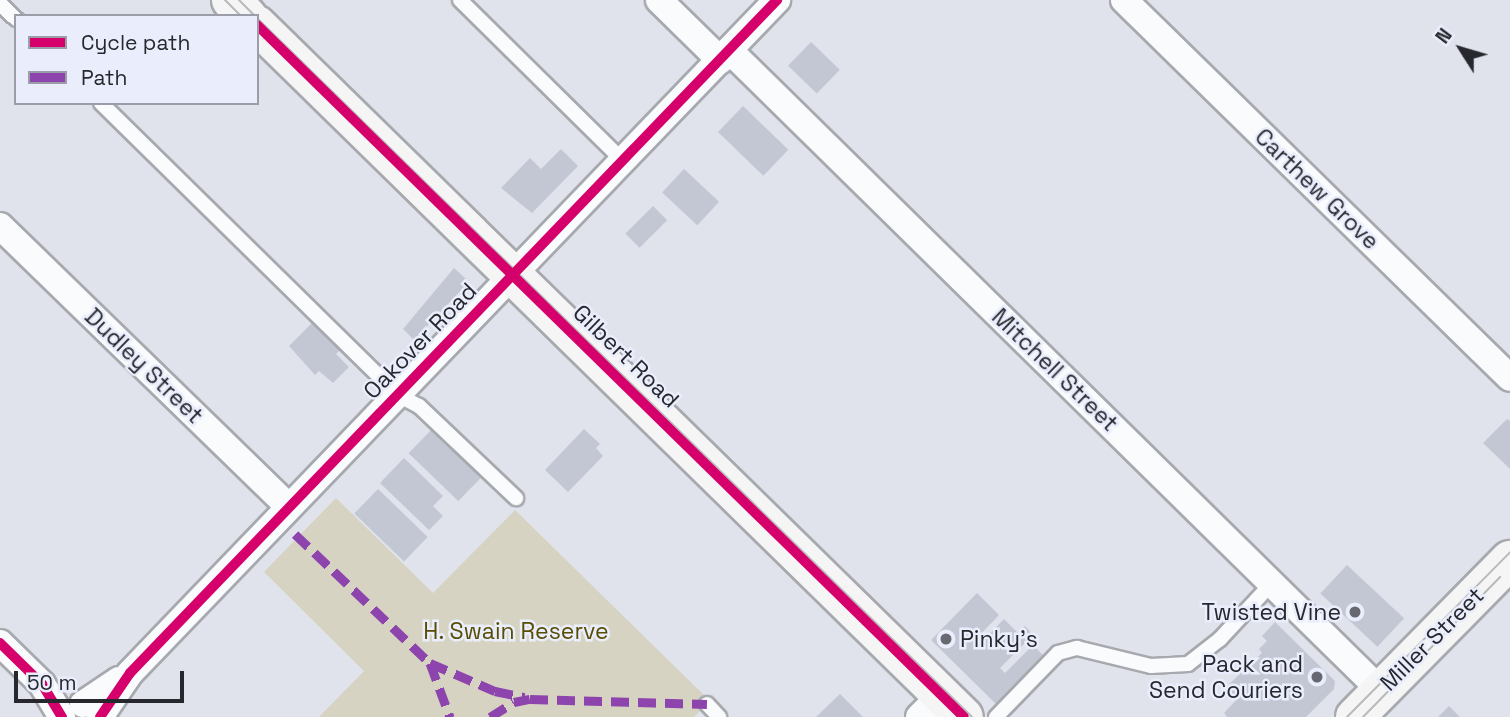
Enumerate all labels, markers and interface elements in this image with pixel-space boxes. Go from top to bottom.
legend [14,14,259,105]
north arrow [1426,14,1496,84]
text: N [1430,23,1458,49]
text: Cycle path [81,29,190,56]
text: Path [81,64,127,91]
street label: Carthew Grove [1249,123,1385,255]
street label: Oakover Road [358,277,482,405]
street label: Gilbert Road [567,299,685,413]
street label: Dudley Street [79,303,209,429]
street label: Mitchell Street [986,303,1124,437]
street label: Miller Street [1374,581,1490,697]
place label: Twisted Vine [1201,598,1341,626]
marker: Twisted Vine [1347,604,1363,620]
park label: H. Swain Reserve [423,617,609,645]
place label: Pinky's [960,625,1038,653]
marker: Pinky's [938,631,954,647]
place label: Pack and Send Couriers [1149,650,1303,704]
scale bar [18,658,187,702]
text: 50 m [27,669,77,696]
marker: Pack and Send Couriers [1309,669,1325,685]

